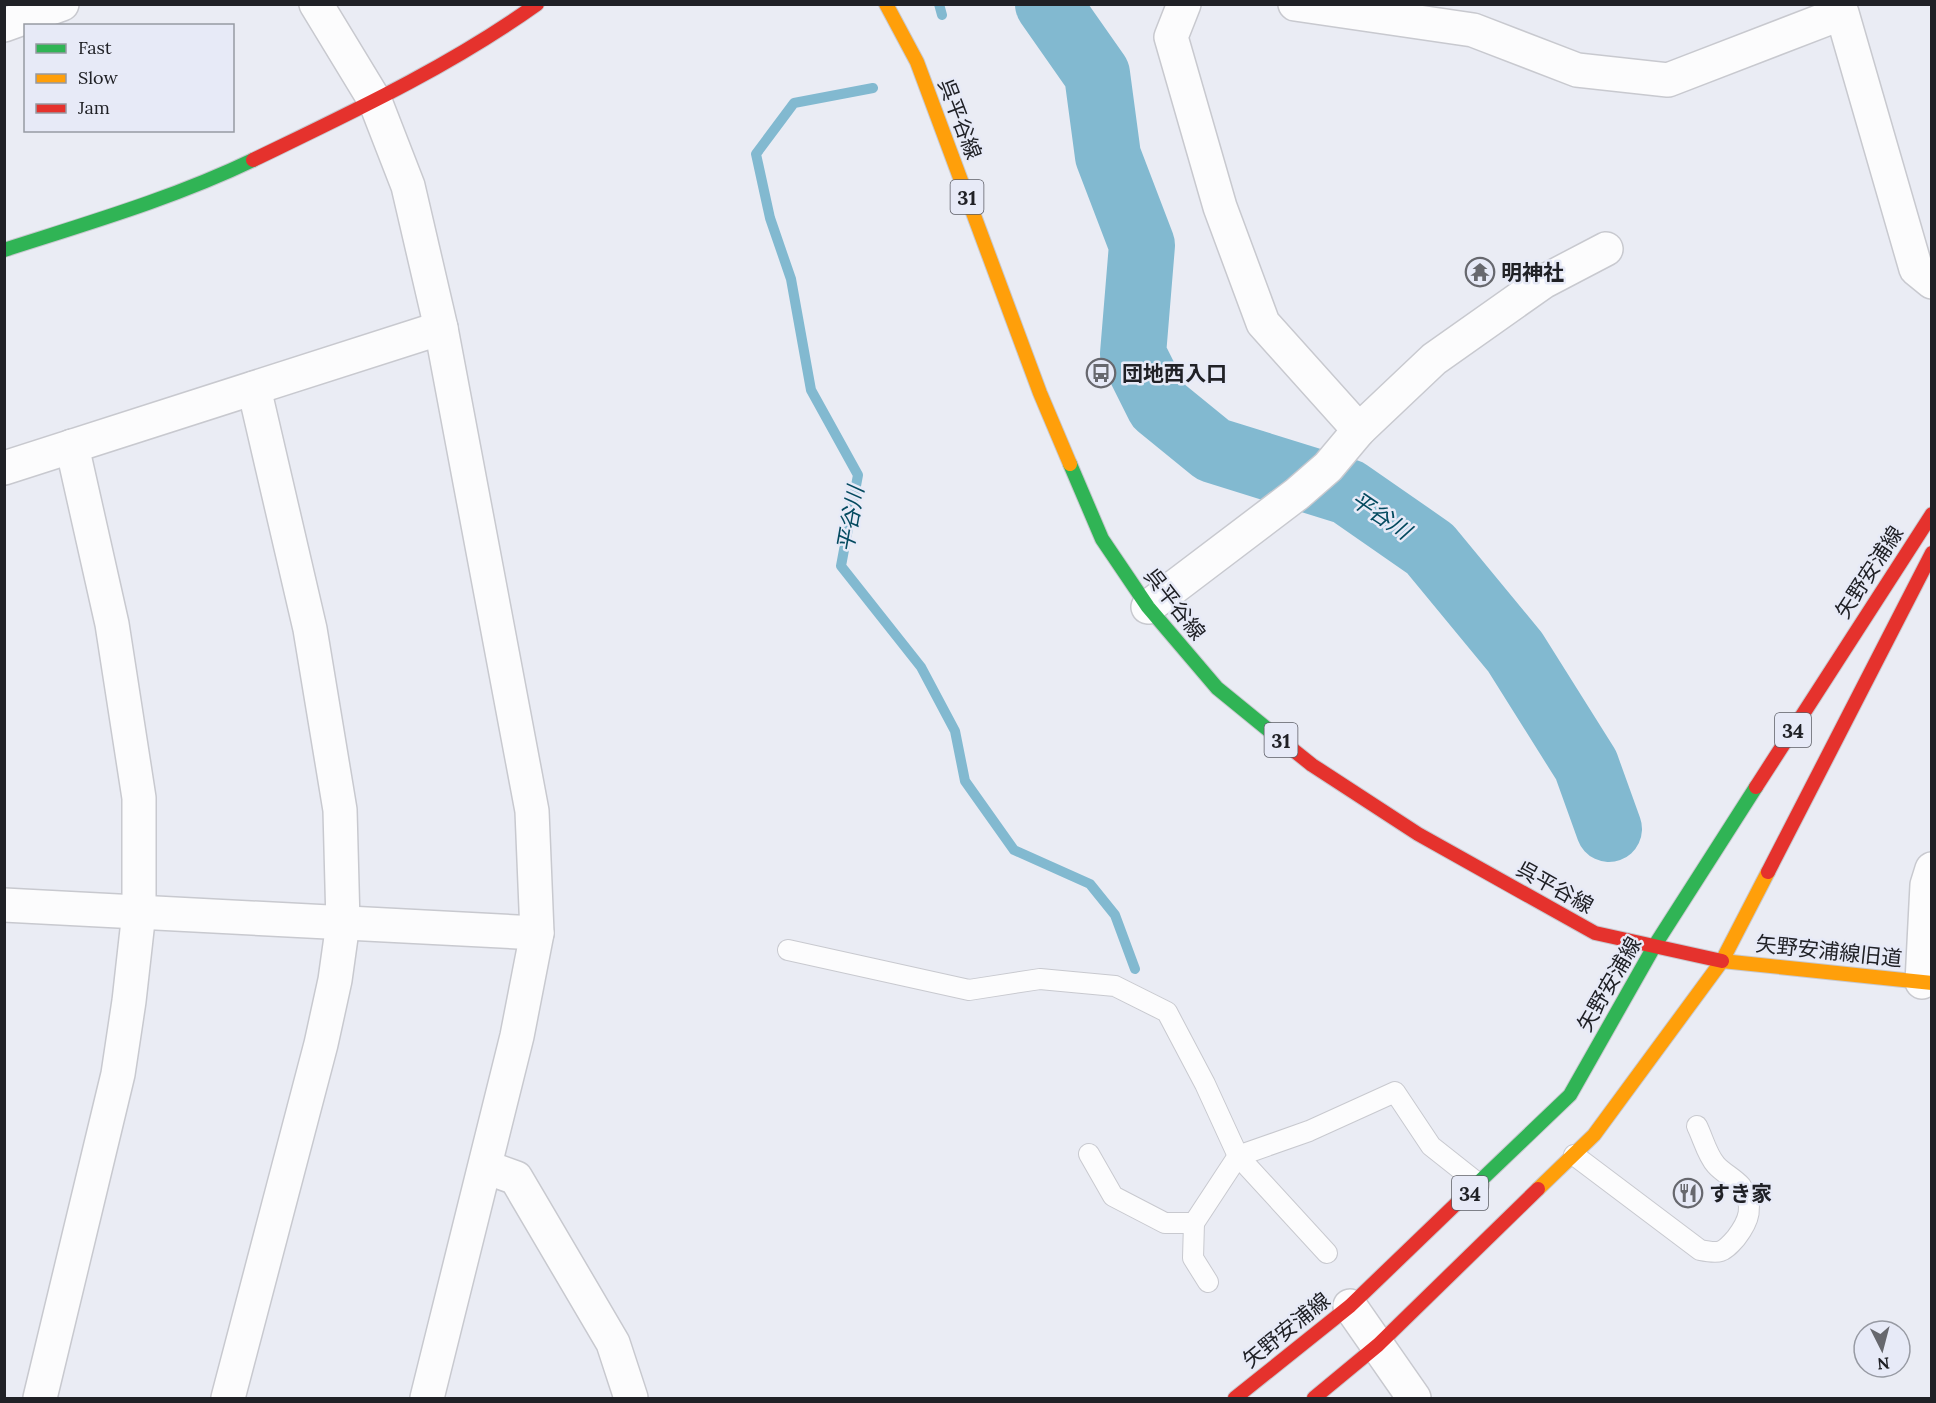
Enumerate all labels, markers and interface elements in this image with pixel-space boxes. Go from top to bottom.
legend [24,24,234,132]
text: Fast [78,36,112,59]
text: Slow [78,66,118,89]
street label: 呉平谷線 [932,75,988,163]
text: Jam [77,96,110,119]
road number: 31 [950,180,984,214]
temple icon: 明神社 [1464,256,1496,288]
place label: 明神社 [1501,259,1564,286]
bus stop icon: 団地西入口 [1085,357,1117,389]
place label: 団地西入口 [1122,360,1227,387]
water label: 平谷川 [830,482,870,554]
water label: 平谷川 [1346,485,1418,546]
street label: 矢野安浦線 [1829,521,1909,623]
street label: 呉平谷線 [1139,563,1211,645]
road number: 34 [1775,713,1811,747]
road number: 31 [1264,723,1298,757]
street label: 呉平谷線 [1512,855,1598,919]
street label: 矢野安浦線旧道 [1754,930,1904,972]
street label: 矢野安浦線 [1571,932,1647,1036]
road number: 34 [1452,1176,1488,1210]
restaurant icon: すき家 [1672,1177,1704,1209]
place label: すき家 [1709,1180,1772,1207]
street label: 矢野安浦線 [1237,1286,1335,1374]
north arrow [1852,1319,1912,1379]
text: N [1876,1353,1891,1375]

